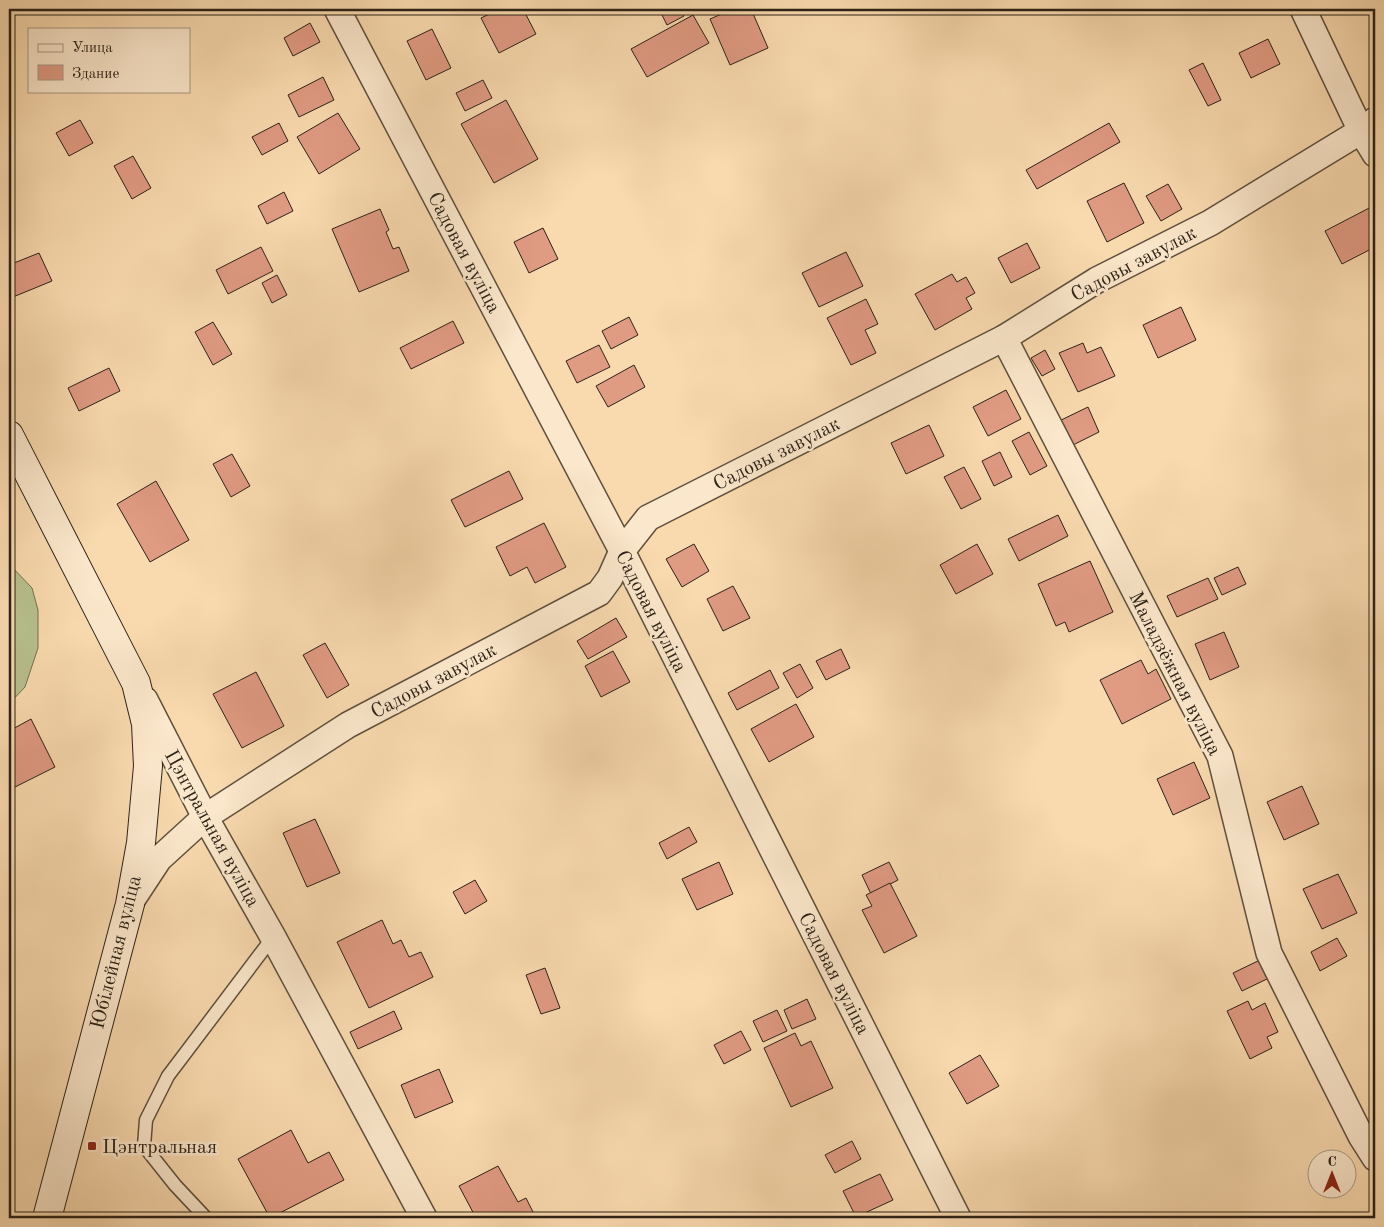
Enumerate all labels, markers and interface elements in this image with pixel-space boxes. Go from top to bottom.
legend [28,28,190,92]
text: Улица [72,41,113,56]
text: Здание [72,67,119,82]
street label: Садовая вуліца [423,189,504,317]
street label: Садовы завулак [1068,223,1200,306]
street label: Садовы завулак [710,414,843,495]
street label: Садовая вуліца [611,548,690,676]
street label: Маладзёжная вуліца [1124,589,1224,759]
street label: Садовы завулак [368,640,500,723]
street label: Цэнтральная вуліца [160,747,263,911]
street label: Юбілейная вуліца [88,873,146,1031]
street label: Садовая вуліца [794,910,873,1038]
place label: Цэнтральная [102,1138,217,1158]
marker: Цэнтральная [86,1140,98,1152]
north arrow [1306,1150,1356,1200]
text: С [1327,1155,1337,1169]

